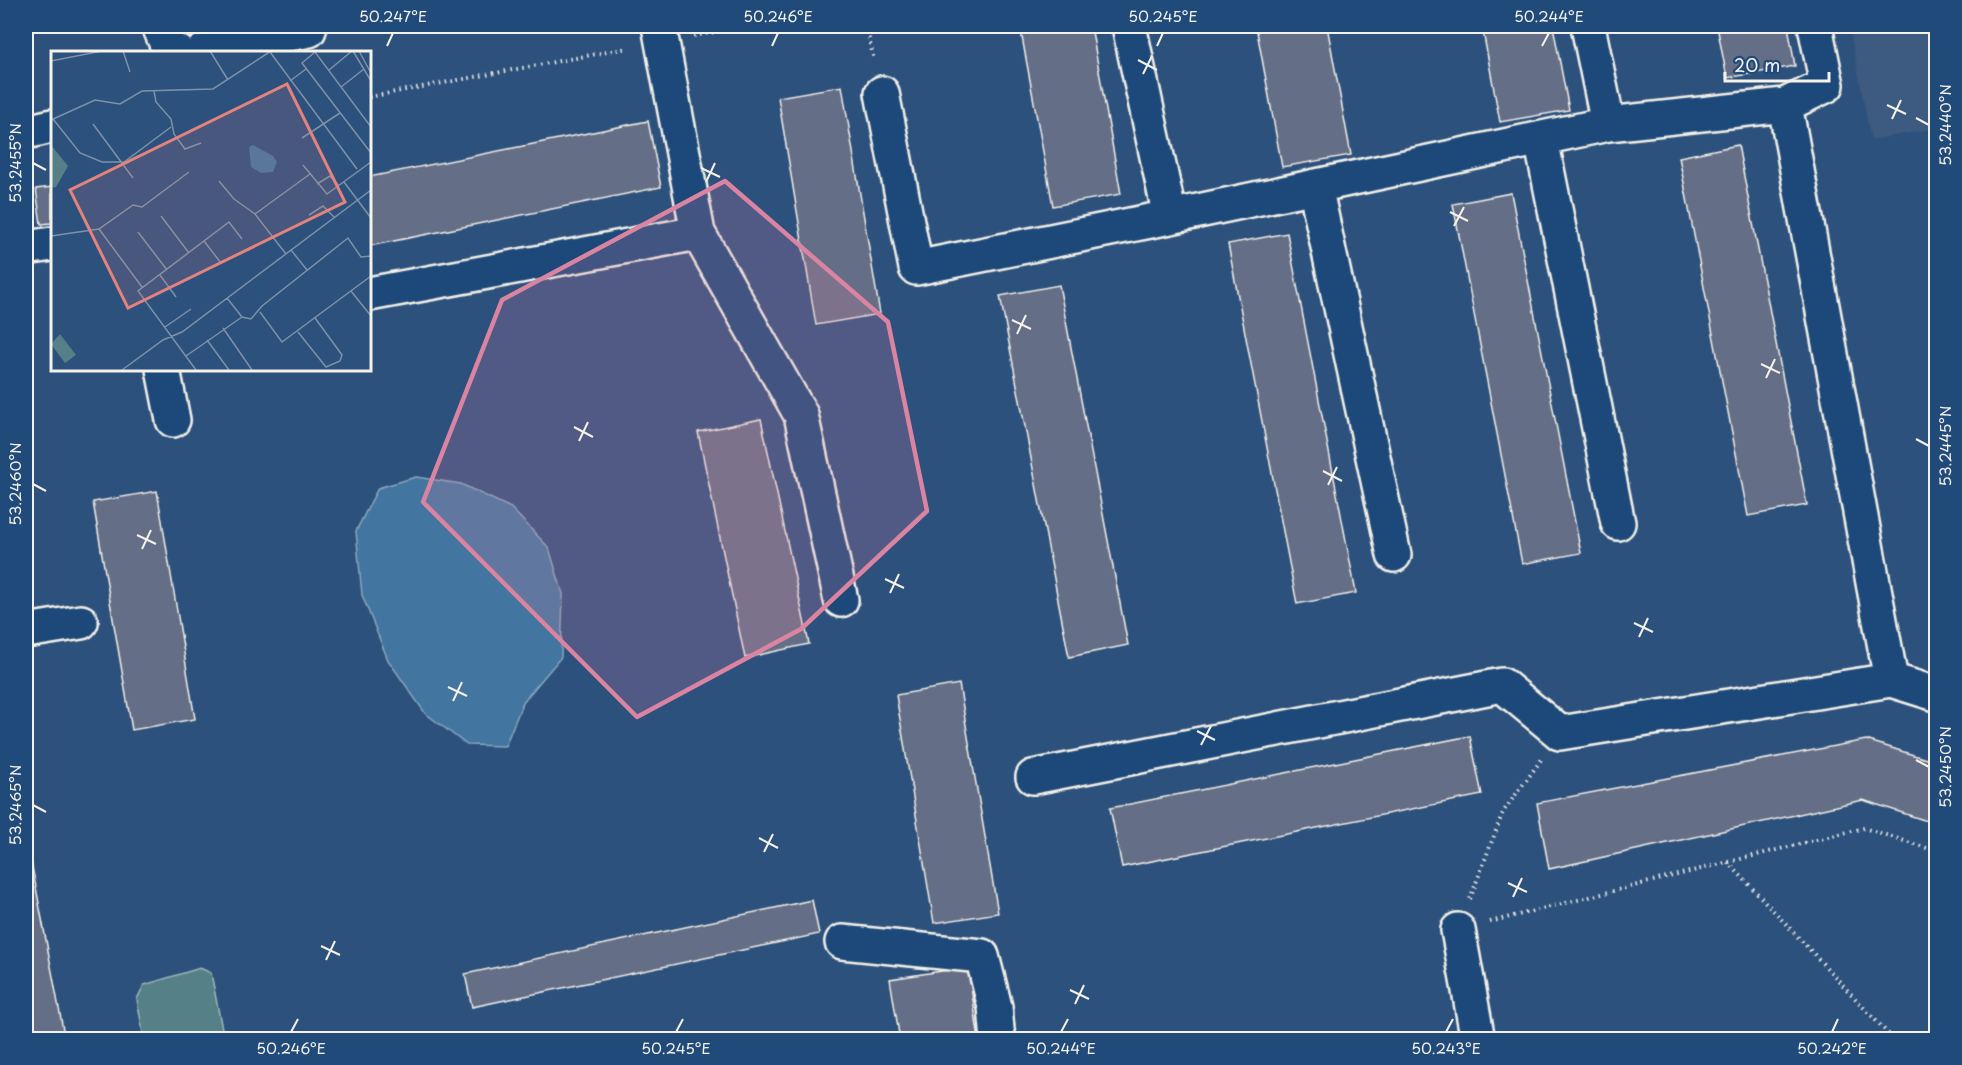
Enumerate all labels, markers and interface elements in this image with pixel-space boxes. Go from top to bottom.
text: 50.247°E [359,4,427,27]
text: 50.246°E [743,4,813,27]
text: 50.245°E [1128,4,1198,27]
text: 50.244°E [1514,4,1584,27]
scale bar [1725,45,1828,83]
inset map [51,51,370,370]
text: 20 m [1734,51,1780,78]
text: 53.2440°N [1933,84,1956,166]
text: 53.2455°N [3,123,26,203]
text: 53.2445°N [1933,405,1956,487]
text: 53.2460°N [3,442,26,526]
text: 53.2450°N [1933,726,1956,808]
text: 53.2465°N [3,764,26,846]
text: 50.246°E [256,1036,326,1059]
text: 50.245°E [641,1036,711,1059]
text: 50.244°E [1026,1036,1096,1059]
text: 50.243°E [1411,1036,1481,1059]
text: 50.242°E [1797,1036,1867,1059]

